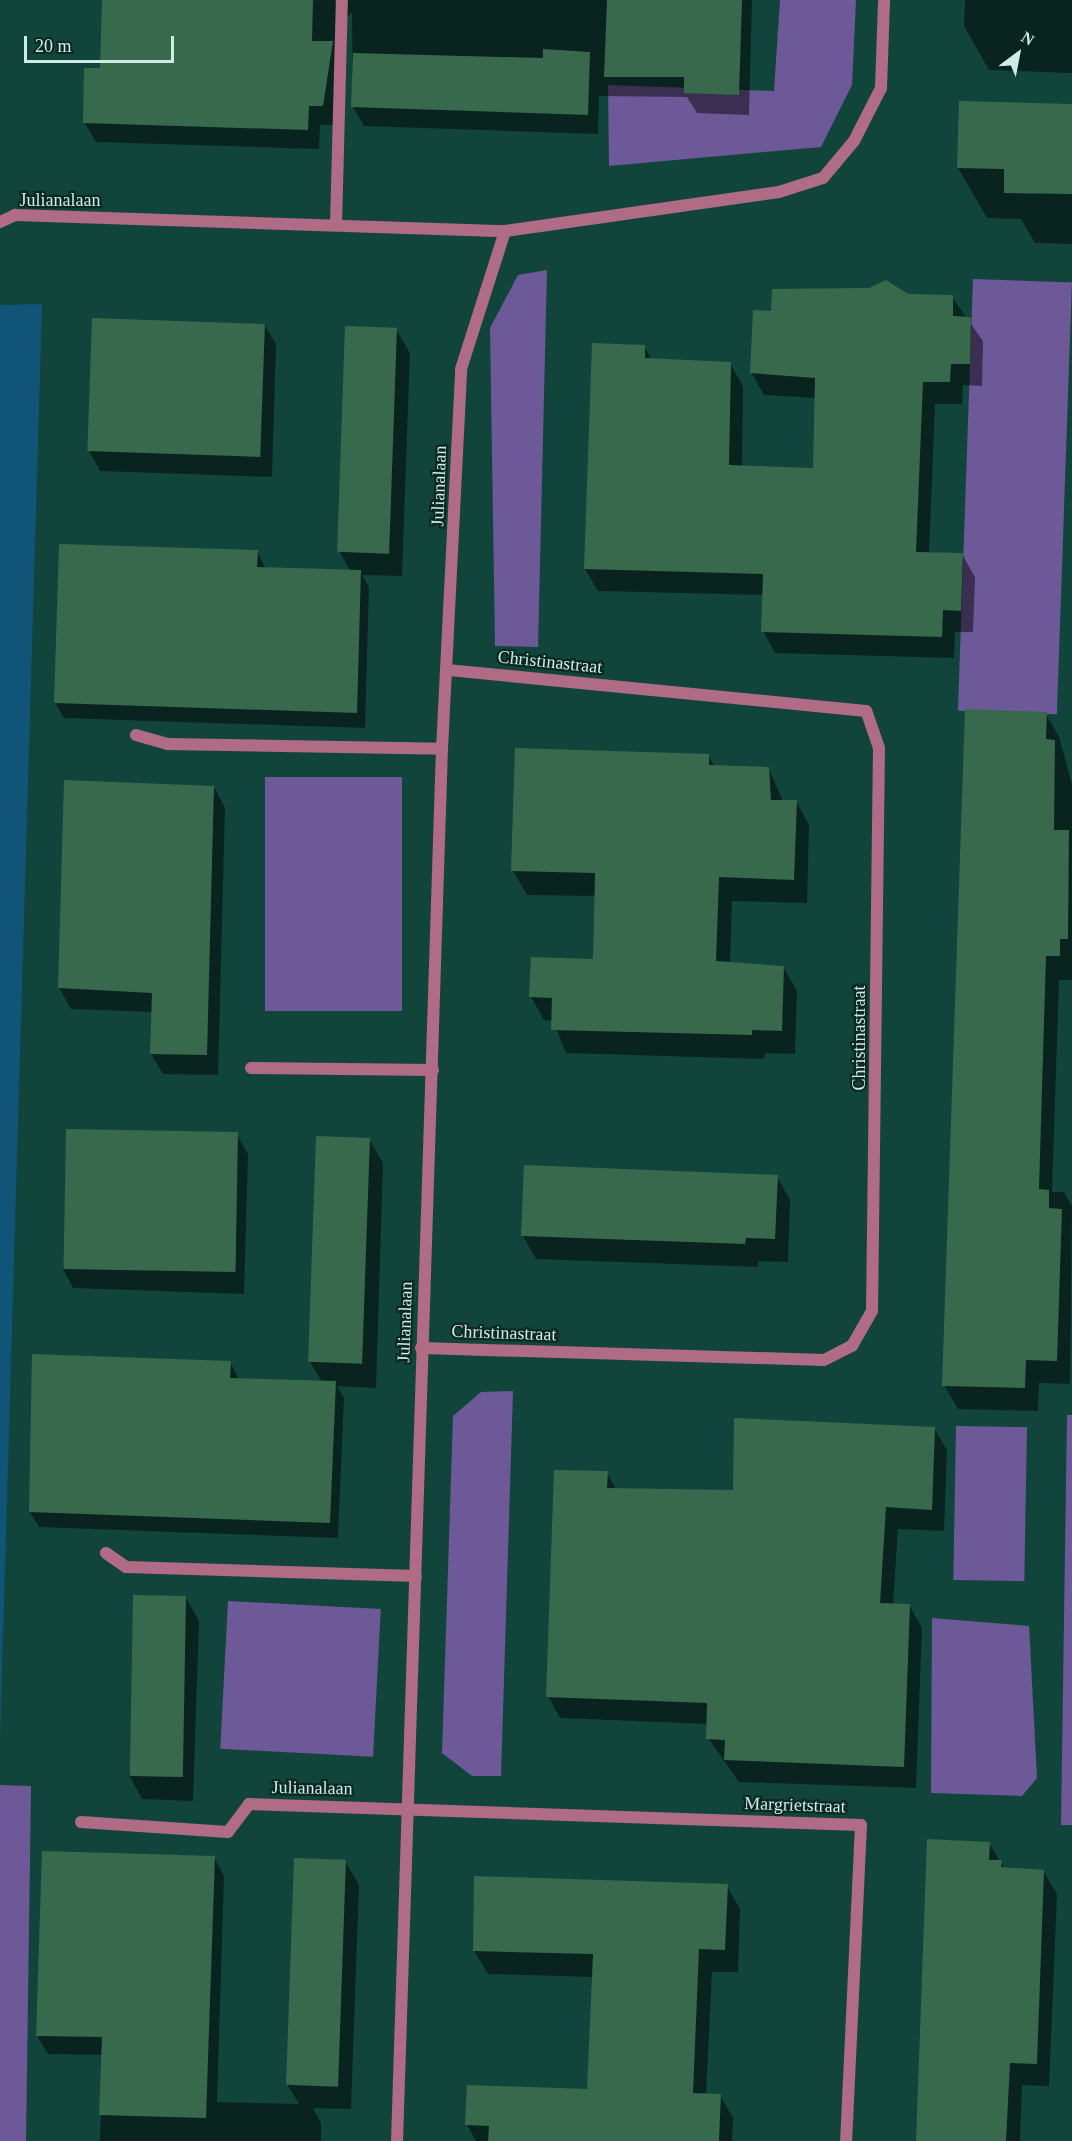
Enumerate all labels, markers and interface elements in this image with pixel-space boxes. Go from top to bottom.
scale bar [27,24,177,62]
north arrow [988,24,1048,84]
text: N [1018,28,1037,49]
text: 20 m [35,36,72,56]
street label: Julianalaan [20,189,100,211]
street label: Julianalaan [427,445,451,527]
street label: Christinastraat [497,646,603,678]
street label: Christinastraat [848,986,870,1090]
street label: Julianalaan [393,1281,417,1363]
street label: Christinastraat [451,1320,557,1346]
street label: Julianalaan [271,1776,353,1800]
street label: Margrietstraat [744,1792,846,1818]

